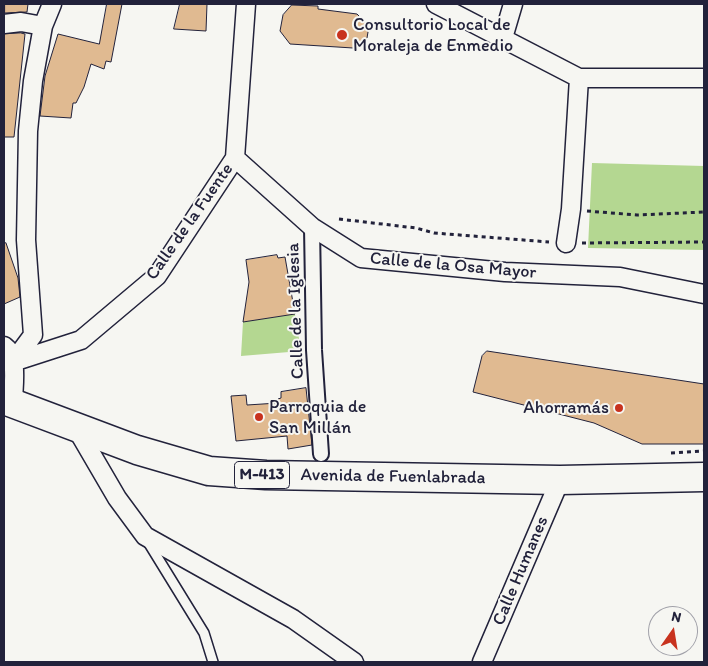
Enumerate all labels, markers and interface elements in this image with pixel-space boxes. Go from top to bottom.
place label: Consultorio Local de Moraleja de Enmedio [353,14,513,56]
marker: Consultorio Local de Moraleja de Enmedio [335,28,349,42]
street label: Calle de la Fuente [142,159,238,285]
street label: Calle de la Iglesia [283,242,309,380]
street label: Calle de la Osa Mayor [369,248,537,284]
place label: Parroquia de San Millán [269,396,366,438]
place label: Ahorramás [523,397,609,419]
marker: Ahorramás [613,402,625,414]
marker: Parroquia de San Millán [253,411,265,423]
road number: M-413 [234,462,290,488]
street label: Avenida de Fuenlabrada [300,465,486,489]
street label: Calle Humanes [488,513,554,629]
north arrow [648,606,698,656]
text: N [670,608,683,626]

